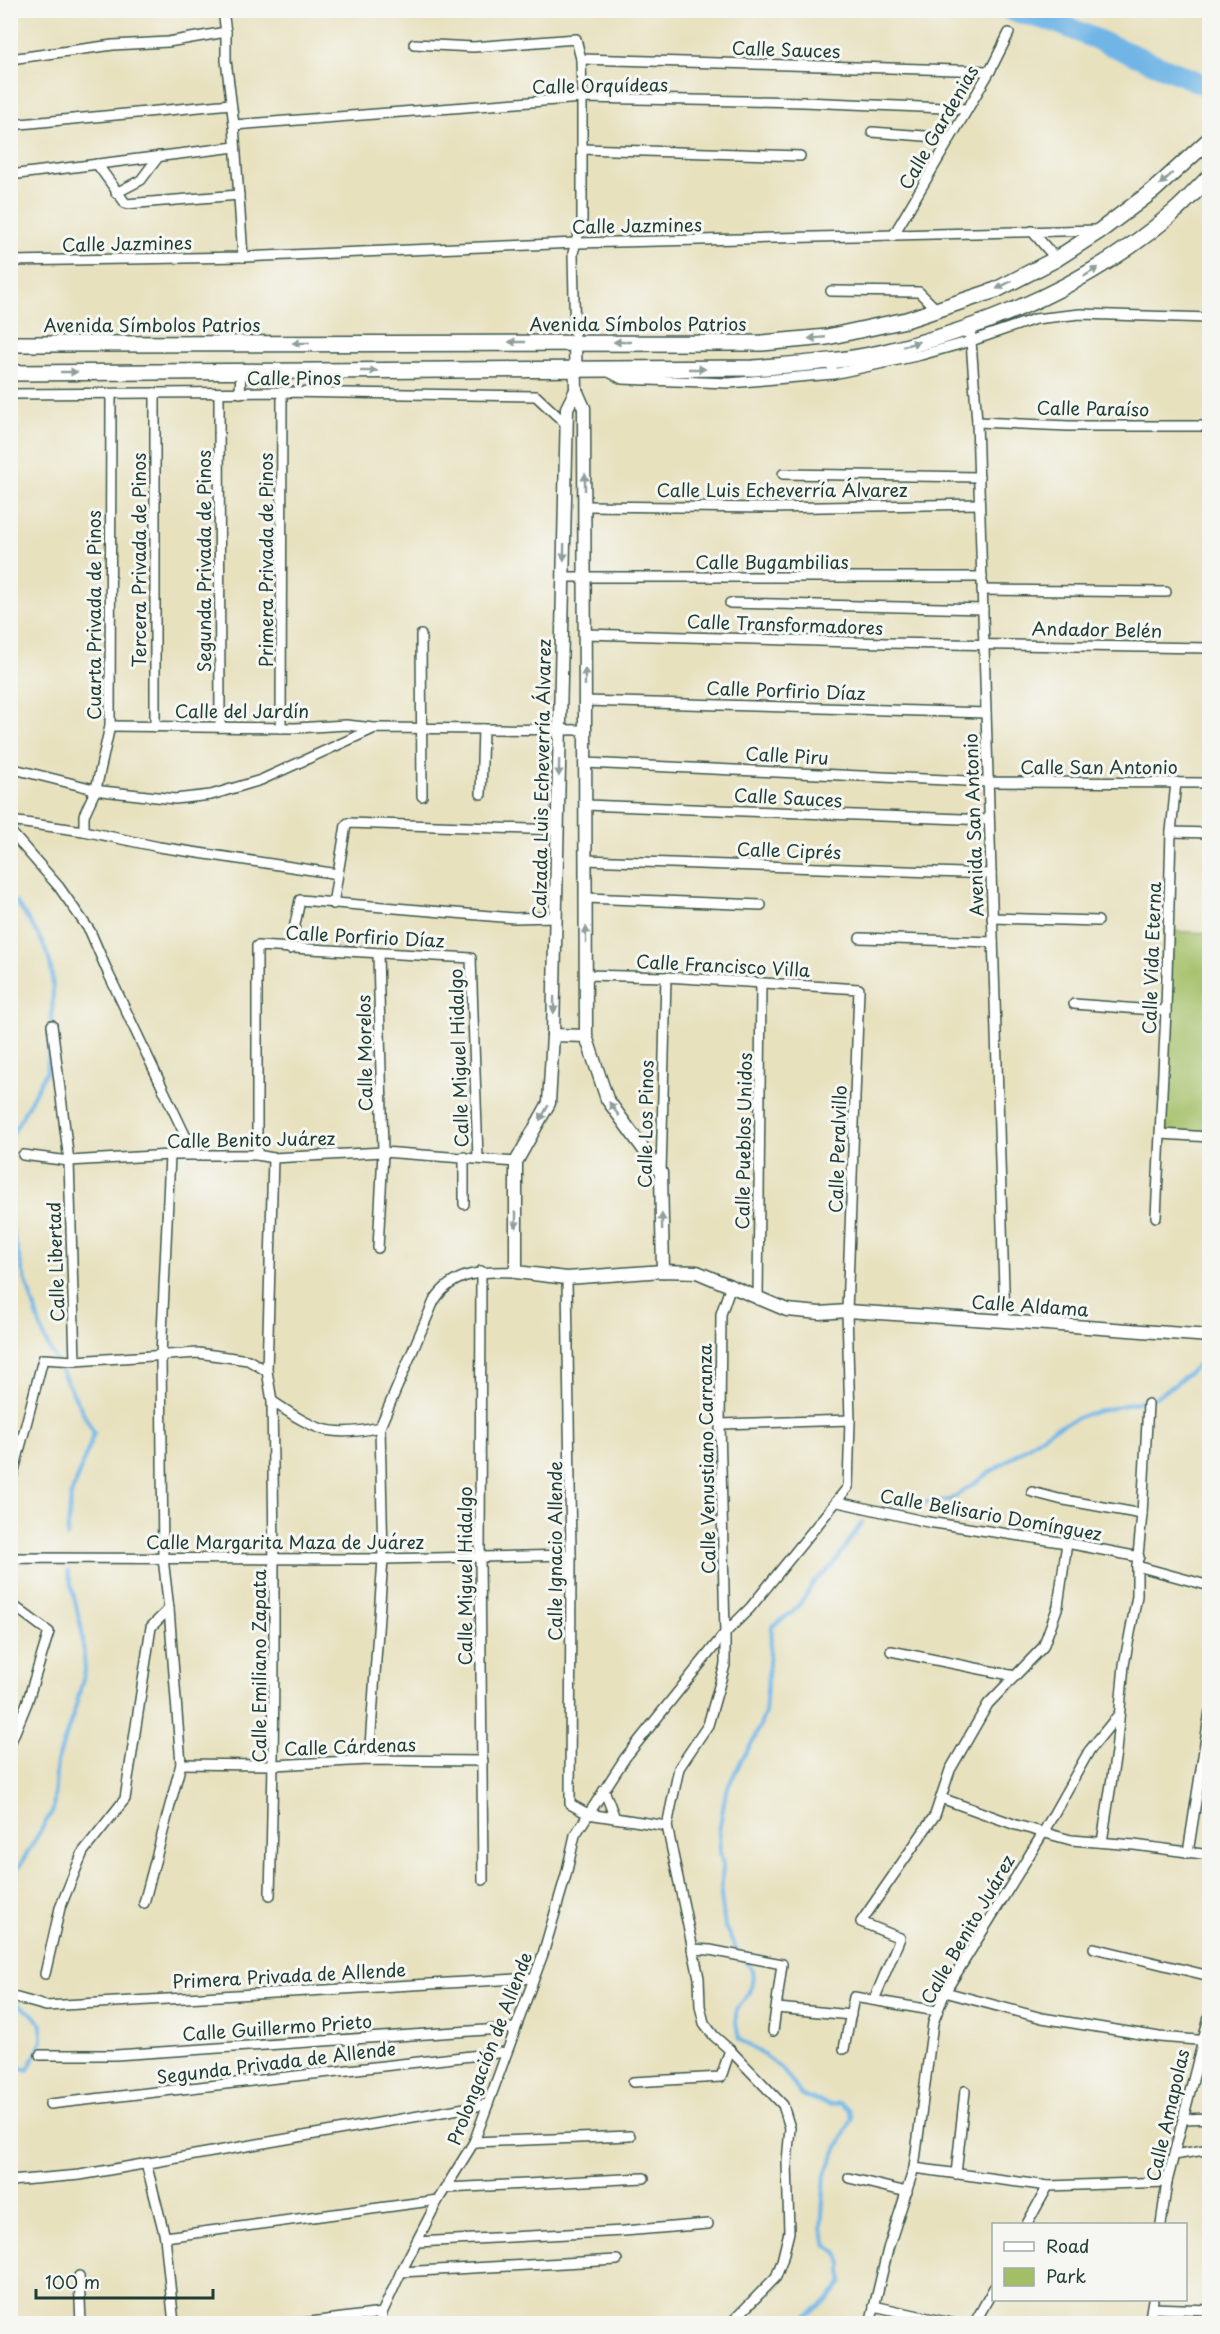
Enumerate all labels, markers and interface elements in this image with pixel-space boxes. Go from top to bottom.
street label: Calle Sauces [731,34,841,64]
street label: Calle Gardenias [891,60,985,194]
street label: Calle Orquídeas [532,70,668,100]
one-way arrow [1159,172,1174,185]
street label: Calle Jazmines [572,210,702,240]
street label: Calle Jazmines [62,228,192,258]
one-way arrow [1083,266,1099,277]
one-way arrow [995,281,1012,290]
street label: Avenida Símbolos Patrios [530,310,746,337]
street label: Avenida Símbolos Patrios [44,311,260,338]
one-way arrow [807,333,826,343]
one-way arrow [507,337,526,347]
one-way arrow [612,337,631,347]
one-way arrow [291,338,310,348]
one-way arrow [902,339,920,348]
street label: Calle Pinos [247,364,341,391]
one-way arrow [688,364,707,374]
one-way arrow [359,366,378,376]
one-way arrow [59,367,78,377]
street label: Calle Paraíso [1036,394,1150,422]
street label: Segunda Privada de Pinos [190,450,217,672]
street label: Tercera Privada de Pinos [125,453,152,667]
street label: Primera Privada de Pinos [252,453,279,667]
one-way arrow [580,473,590,492]
street label: Calle Luis Echeverría Álvarez [657,476,908,503]
street label: Cuarta Privada de Pinos [80,510,107,720]
one-way arrow [559,542,569,561]
street label: Calle Bugambilias [695,548,849,575]
street label: Calle Transformadores [686,607,884,641]
street label: Andador Belén [1031,614,1163,644]
street label: Calzada Luis Echeverría Álvarez [525,638,557,919]
one-way arrow [580,668,590,687]
street label: Calle Porfirio Díaz [706,674,866,706]
street label: Calle del Jardín [175,697,309,724]
street label: Avenida San Antonio [956,733,990,917]
street label: Calle Piru [745,739,829,771]
street label: Calle San Antonio [1020,753,1178,780]
one-way arrow [554,758,564,777]
street label: Calle Sauces [733,781,843,813]
street label: Calle Ciprés [736,835,842,865]
street label: Calle Vida Eterna [1135,881,1167,1035]
street label: Calle Porfirio Díaz [285,918,446,954]
one-way arrow [581,926,591,945]
street label: Calle Francisco Villa [635,947,811,983]
street label: Calle Miguel Hidalgo [441,968,475,1148]
street label: Calle Morelos [349,994,379,1112]
one-way arrow [549,995,558,1014]
street label: Calle Pueblos Unidos [728,1052,758,1230]
street label: Calle Los Pinos [630,1060,660,1188]
street label: Calle Peralvillo [821,1085,853,1213]
one-way arrow [608,1101,620,1117]
one-way arrow [538,1105,549,1121]
street label: Calle Benito Juárez [167,1124,336,1154]
street label: Calle Libertad [39,1201,71,1323]
one-way arrow [511,1211,521,1230]
one-way arrow [657,1213,667,1232]
street label: Calle Aldama [971,1287,1090,1323]
street label: Calle Venustiano Carranza [690,1343,722,1574]
street label: Calle Ignacio Allende [541,1461,568,1641]
street label: Calle Belisario Domínguez [878,1481,1104,1547]
street label: Calle Miguel Hidalgo [451,1486,478,1666]
street label: Calle Margarita Maza de Juárez [146,1528,424,1555]
street label: Calle Emiliano Zapata [245,1569,272,1763]
street label: Calle Cárdenas [284,1730,416,1762]
street label: Calle Benito Juárez [913,1849,1021,2009]
street label: Prolongación de Allende [440,1947,538,2149]
street label: Primera Privada de Allende [171,1955,407,1995]
street label: Calle Guillermo Prieto [181,2007,373,2047]
street label: Segunda Privada de Allende [155,2034,397,2090]
street label: Calle Amapolas [1139,2046,1195,2184]
legend [992,2223,1187,2301]
text: Road [1046,2232,1090,2259]
scale bar [36,2262,213,2300]
text: Park [1046,2262,1086,2289]
text: 100 m [45,2268,100,2295]

